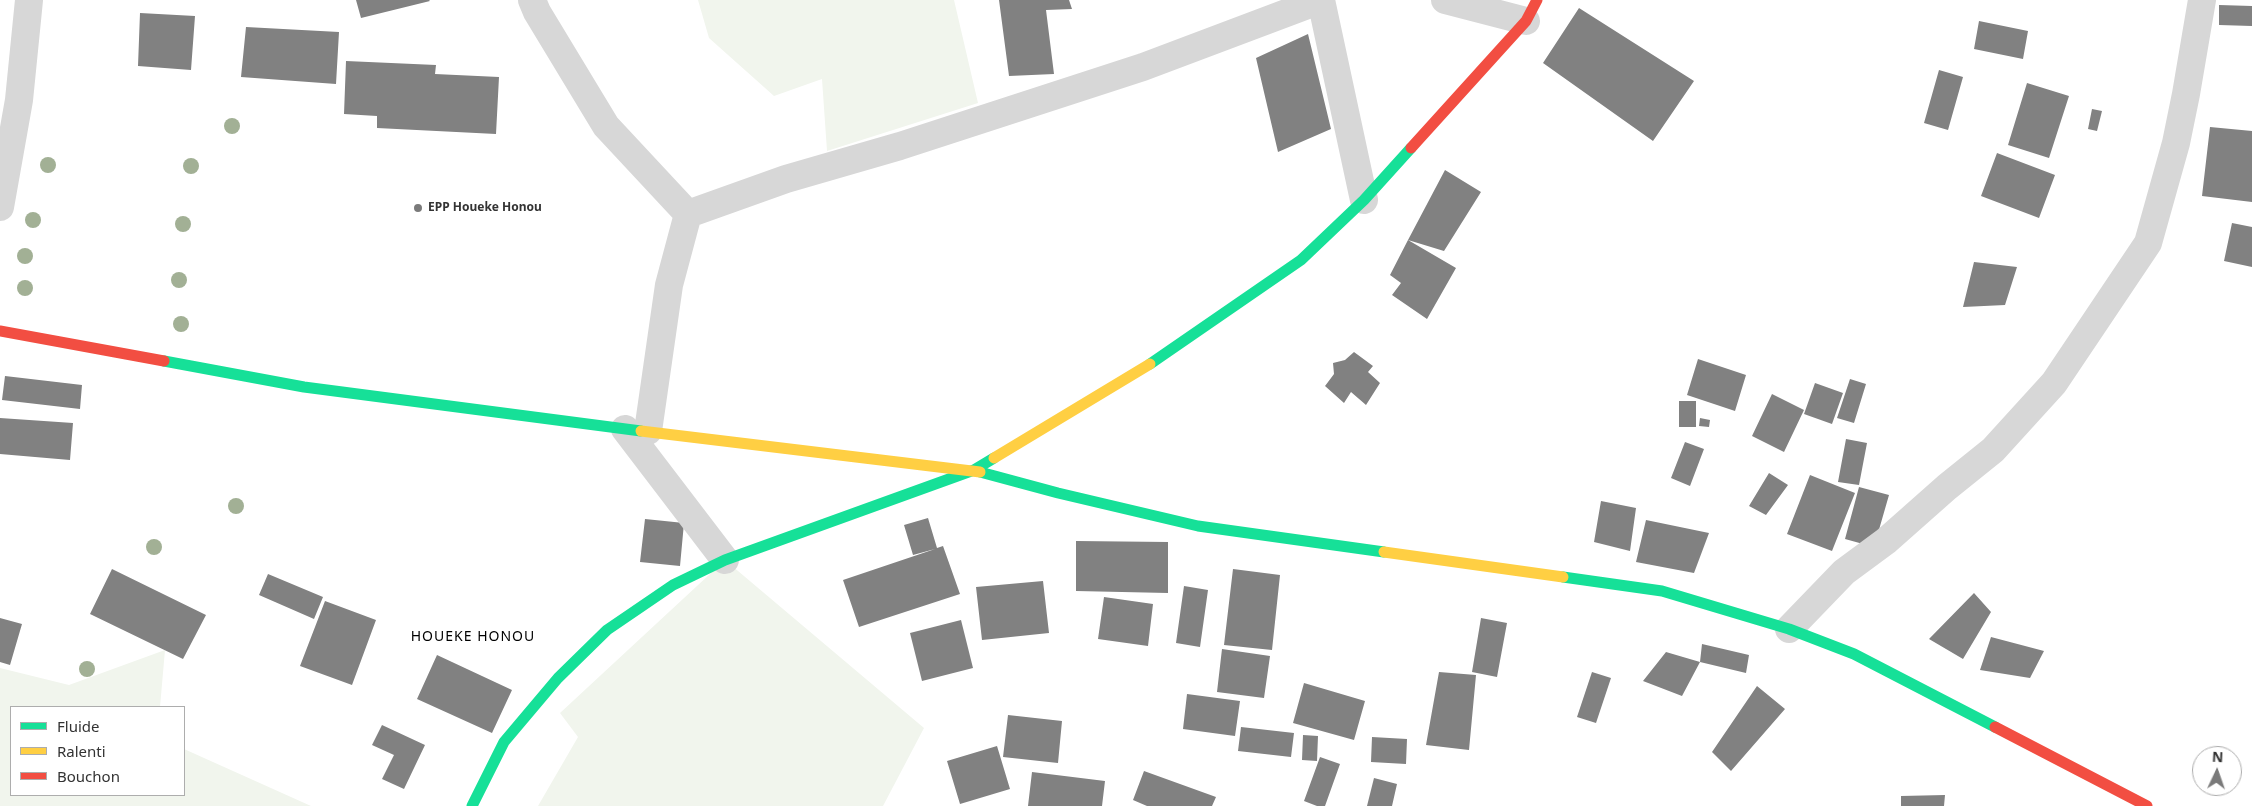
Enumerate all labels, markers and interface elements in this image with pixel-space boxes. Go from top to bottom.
place label: EPP Houeke Honou [428,201,542,215]
marker: EPP Houeke Honou [412,202,424,214]
district label: HOUEKE HONOU [409,629,537,645]
legend [10,706,185,796]
text: Fluide [57,716,99,736]
text: Ralenti [57,741,106,761]
north arrow [2192,746,2242,796]
text: N [2212,747,2224,766]
text: Bouchon [57,766,120,786]

